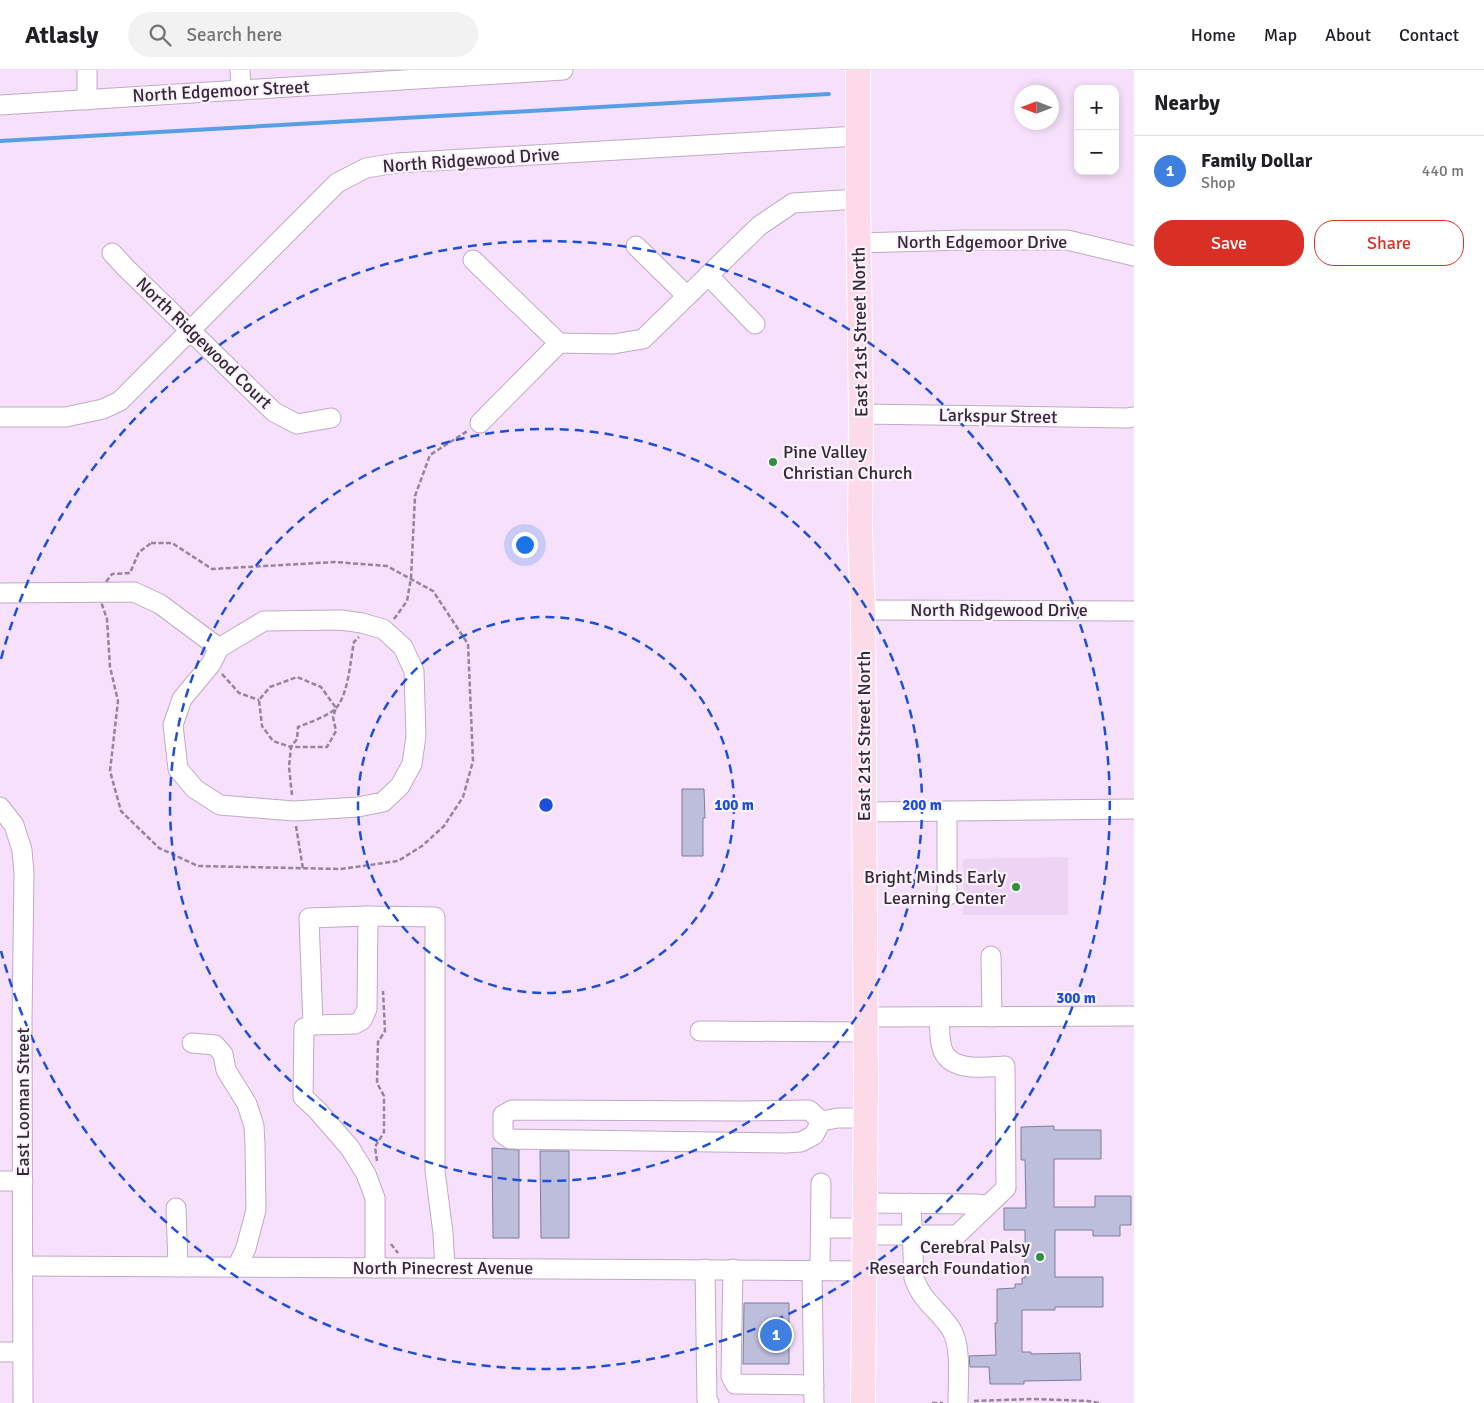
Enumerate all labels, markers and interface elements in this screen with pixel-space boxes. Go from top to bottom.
search box [128,12,478,57]
text: Atlasly [25,20,98,50]
icon: search [146,21,174,49]
text: Search here [186,23,282,47]
text: Home [1191,24,1236,46]
text: Map [1264,24,1297,46]
text: About [1325,24,1371,46]
text: Contact [1399,24,1459,46]
street label: North Edgemoor Street [132,75,310,107]
north arrow [1014,85,1059,130]
map controls [1074,85,1119,175]
button: + [1074,85,1119,130]
text: Nearby [1154,90,1220,116]
button: − [1074,130,1119,175]
street label: North Ridgewood Drive [382,143,560,177]
text: Family Dollar [1201,149,1312,173]
text: 1 [1166,161,1174,181]
text: 440 m [1422,161,1464,181]
text: Shop [1201,173,1235,193]
button: Save [1154,220,1304,266]
button: Share [1314,220,1464,266]
street label: North Edgemoor Drive [897,231,1067,253]
street label: East 21st Street North [848,247,872,417]
street label: North Ridgewood Court [131,272,277,414]
street label: Larkspur Street [938,404,1058,428]
place label: Pine Valley Christian Church [783,441,913,484]
marker: Pine Valley Christian Church [767,456,779,468]
your location [512,532,538,558]
street label: North Ridgewood Drive [910,599,1088,621]
street label: East 21st Street North [853,651,875,821]
centre of rings [537,796,555,814]
text: 100 m [714,796,754,814]
text: 200 m [902,796,942,814]
place label: Bright Minds Early Learning Center [864,866,1007,909]
marker: Bright Minds Early Learning Center [1010,881,1022,893]
text: 300 m [1056,989,1096,1007]
street label: East Looman Street [12,1027,34,1177]
place label: Cerebral Palsy Research Foundation [869,1236,1031,1279]
marker: Cerebral Palsy Research Foundation [1034,1251,1046,1263]
street label: North Pinecrest Avenue [353,1257,533,1279]
pin: 1 [760,1316,792,1354]

